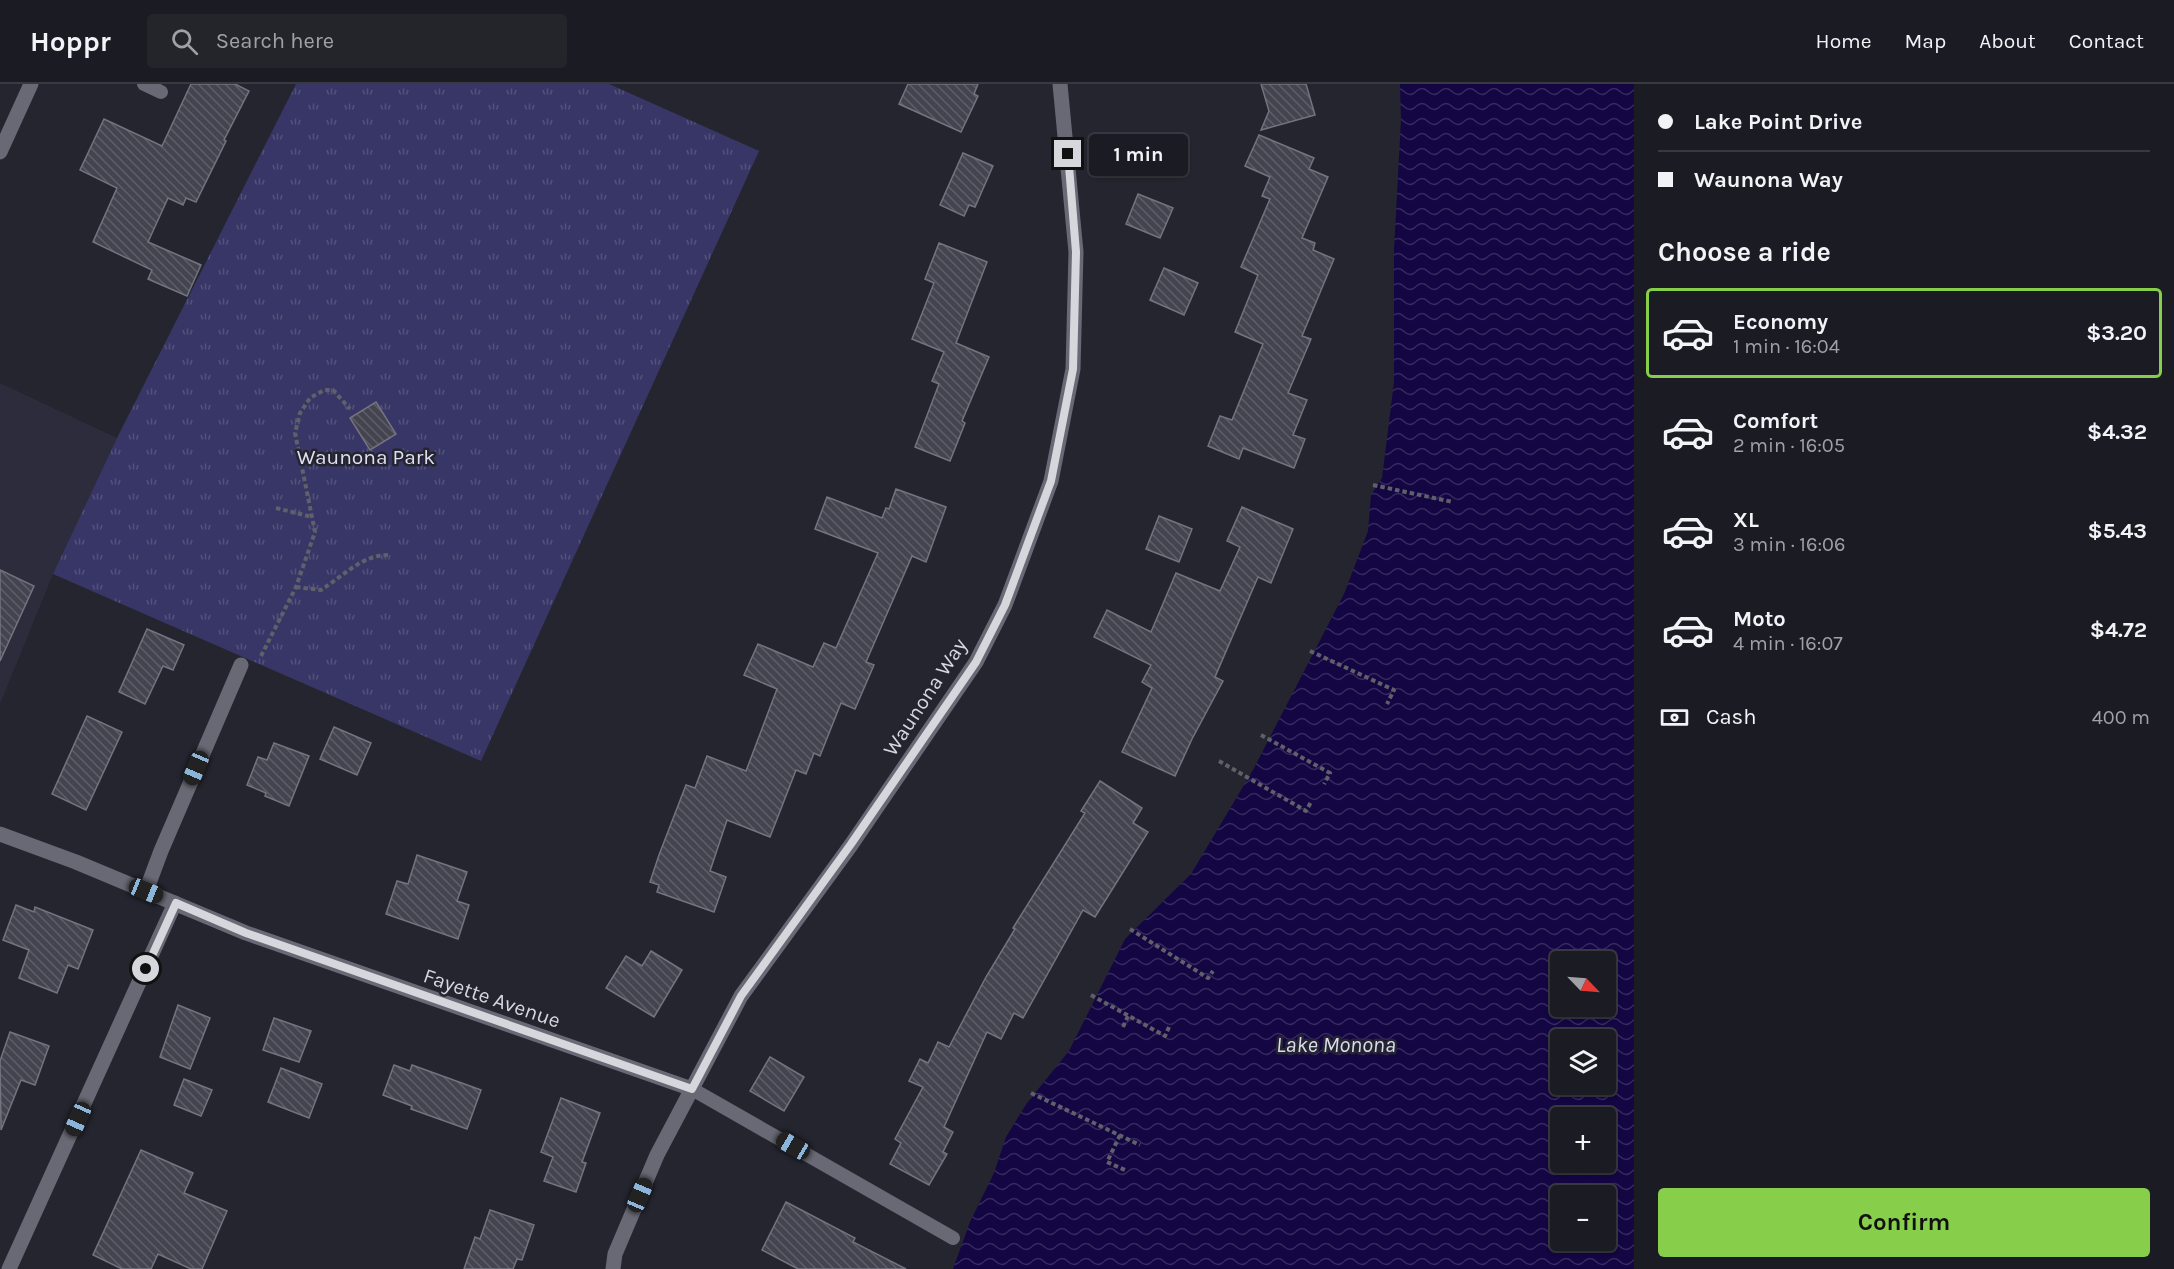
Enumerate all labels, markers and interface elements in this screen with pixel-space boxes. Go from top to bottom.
search box [147,14,567,68]
text: Hoppr [30,25,111,58]
icon: search [168,25,201,58]
text: Search here [216,28,334,54]
text: Home [1816,29,1872,53]
text: Map [1905,29,1946,53]
text: About [1979,29,2036,53]
text: Contact [2069,29,2144,53]
text: Lake Point Drive [1694,109,1862,135]
callout: 1 min [1089,133,1188,175]
route end [1054,140,1081,167]
text: 1 min [1113,143,1164,166]
text: Waunona Way [1694,167,1843,193]
text: Choose a ride [1658,236,1831,268]
icon: car [1661,306,1715,360]
text: Economy [1733,309,1828,335]
text: $3.20 [2086,320,2147,346]
text: 1 min · 16:04 [1733,335,1840,358]
icon: car [1661,405,1715,459]
text: Comfort [1733,408,1818,434]
text: $4.32 [2087,419,2147,445]
text: 2 min · 16:05 [1733,434,1845,457]
park label: Waunona Park [297,445,435,469]
icon: car [1661,504,1715,558]
text: XL [1733,507,1759,533]
text: $5.43 [2088,518,2147,544]
text: 3 min · 16:06 [1733,533,1845,556]
icon: car [1661,603,1715,657]
text: Moto [1733,606,1786,632]
text: $4.72 [2090,617,2147,643]
text: 4 min · 16:07 [1733,632,1843,655]
street label: Waunona Way [878,634,972,760]
icon: cash [1658,701,1691,734]
text: Cash [1706,704,1756,730]
text: 400 m [2092,706,2150,729]
car [181,748,211,788]
car [126,876,166,906]
north arrow [1550,951,1616,1017]
map controls [1550,951,1616,1251]
route start [132,955,159,982]
street label: Fayette Avenue [420,963,564,1033]
button: layers [1550,1029,1616,1095]
water label: Lake Monona [1276,1032,1396,1058]
car [62,1099,94,1139]
button: + [1550,1107,1616,1173]
car [773,1129,813,1163]
car [625,1175,655,1215]
button: − [1550,1185,1616,1251]
button: Confirm [1658,1188,2150,1257]

